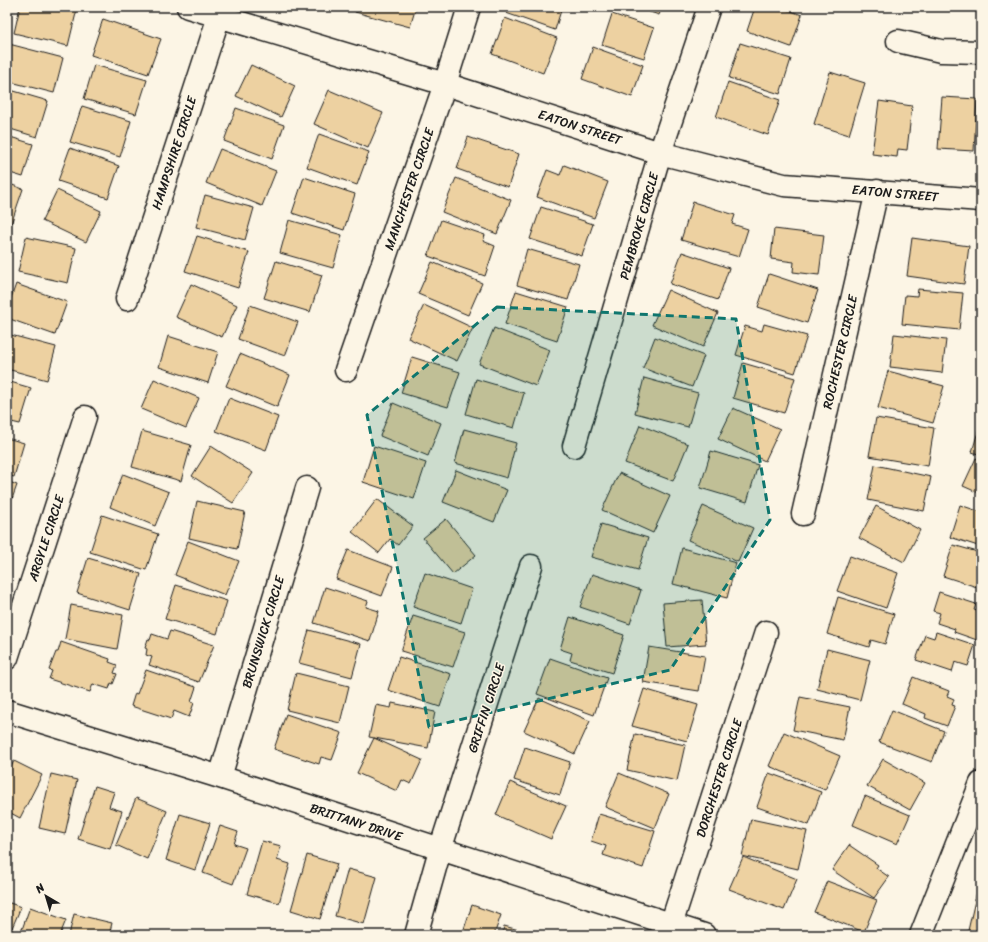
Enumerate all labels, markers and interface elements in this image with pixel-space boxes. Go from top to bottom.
street label: HAMPSHIRE CIRCLE [145,93,203,213]
street label: EATON STREET [535,103,626,152]
street label: MANCHESTER CIRCLE [377,124,441,253]
street label: PEMBROKE CIRCLE [613,169,666,282]
street label: EATON STREET [851,178,941,208]
street label: ROCHESTER CIRCLE [816,292,864,411]
street label: ARGYLE CIRCLE [21,491,71,585]
street label: BRUNSWICK CIRCLE [235,572,291,691]
street label: GRIFFIN CIRCLE [461,660,512,756]
street label: DORCHESTER CIRCLE [689,715,749,840]
street label: BRITTANY DRIVE [307,796,406,848]
north arrow [26,876,66,916]
text: N [31,878,49,899]

